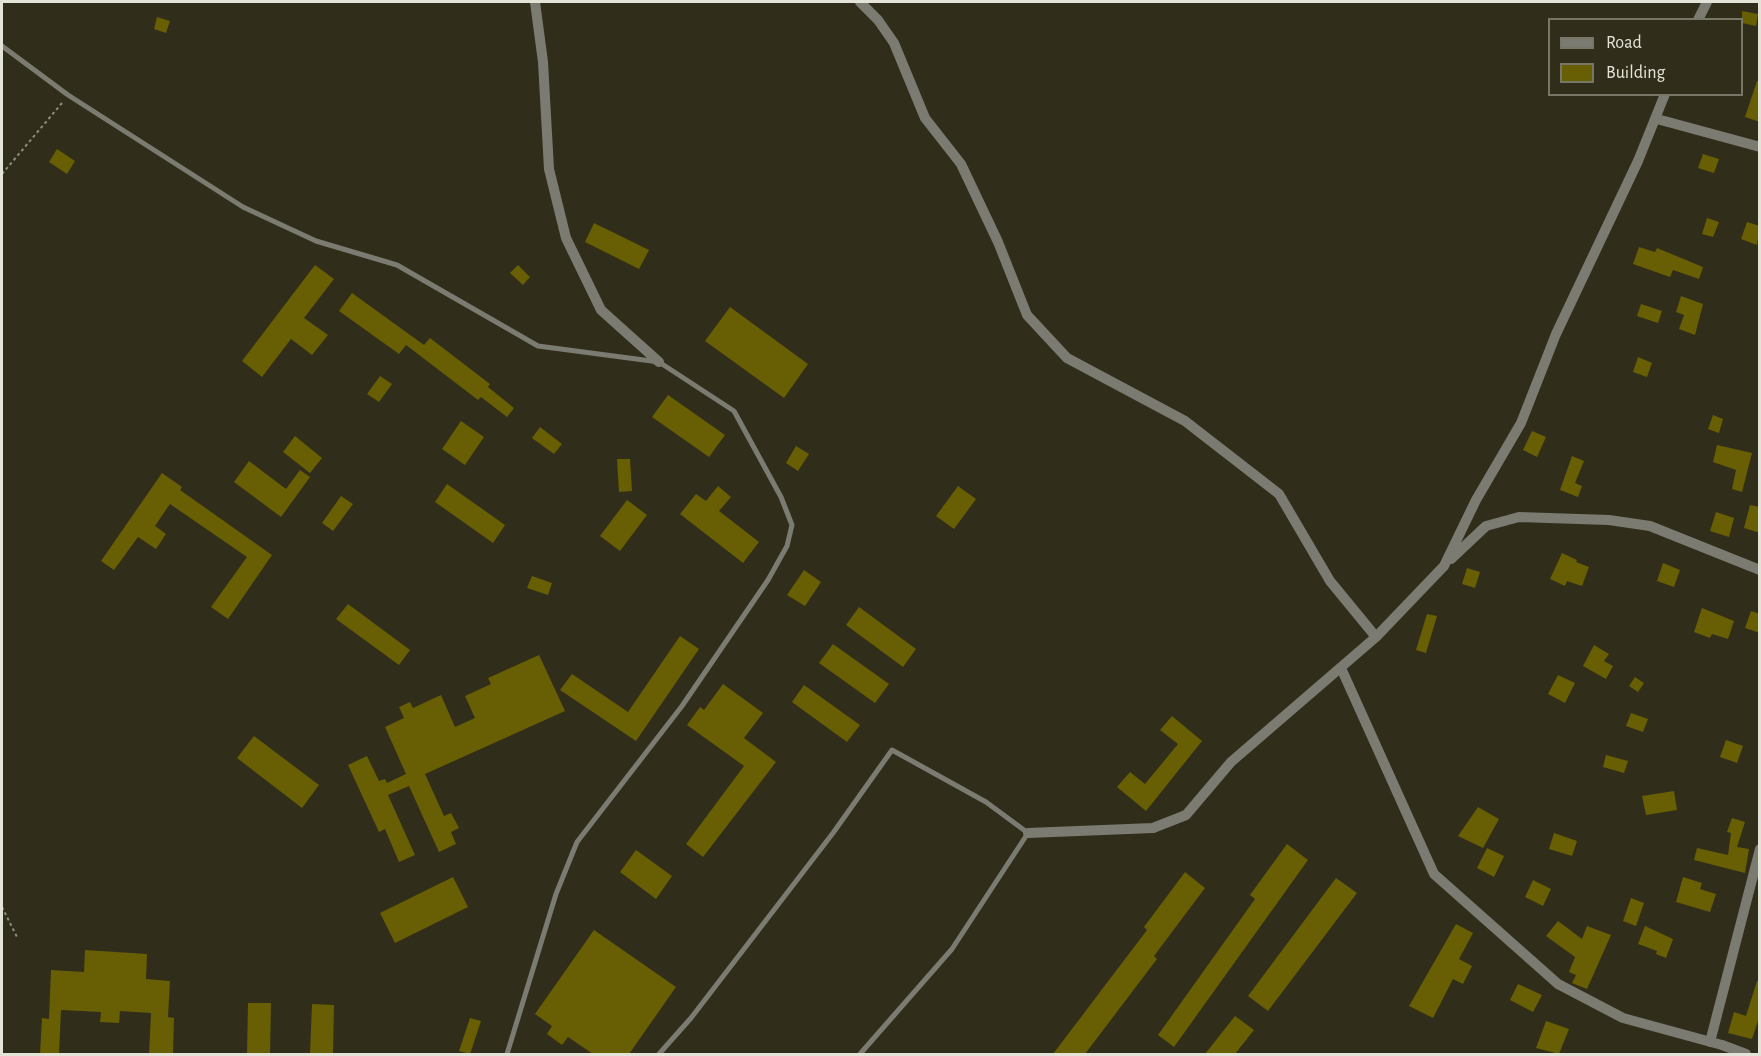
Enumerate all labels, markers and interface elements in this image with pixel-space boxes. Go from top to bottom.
legend [1548,18,1743,96]
text: Road [1606,34,1642,52]
text: Building [1606,64,1665,82]

